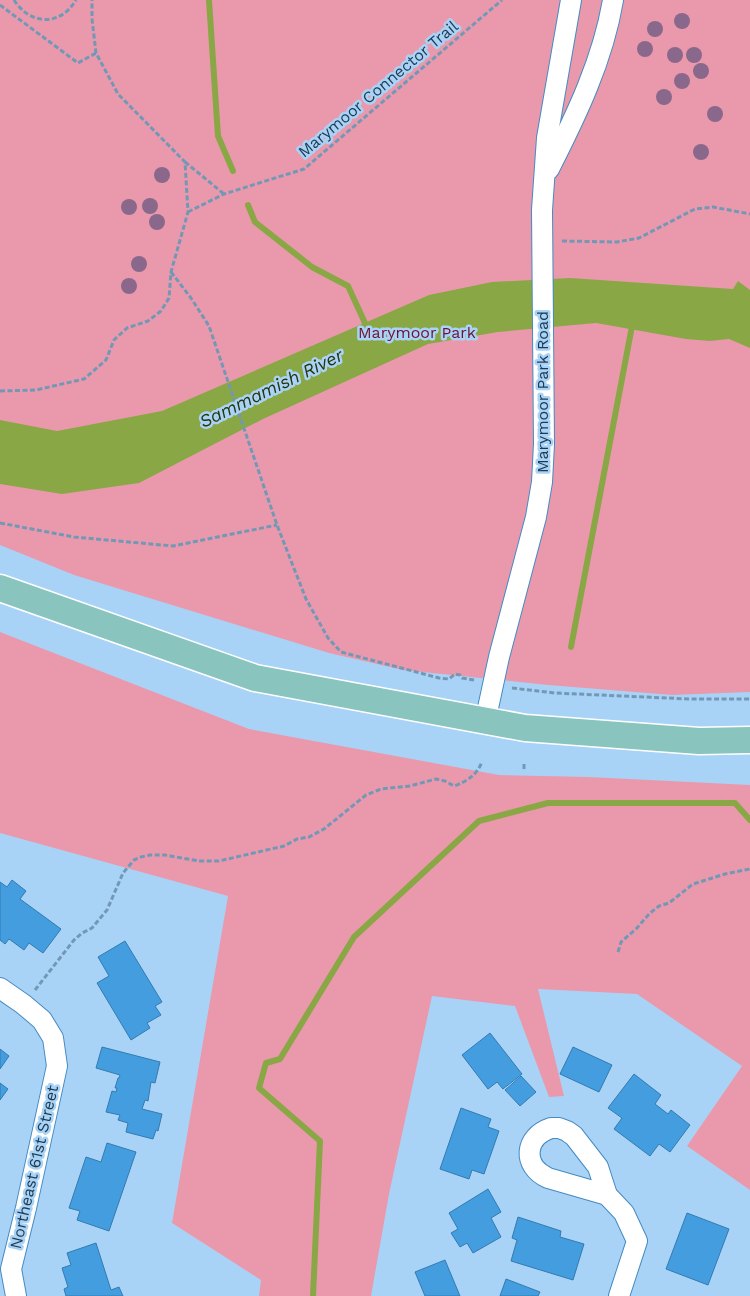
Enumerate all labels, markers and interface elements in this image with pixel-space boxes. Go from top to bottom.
street label: Marymoor Connector Trail [294,17,462,161]
street label: Marymoor Park Road [533,311,552,473]
park label: Marymoor Park [358,323,476,342]
water label: Sammamish River [196,344,347,432]
street label: Northeast 61st Street [6,1083,62,1251]

